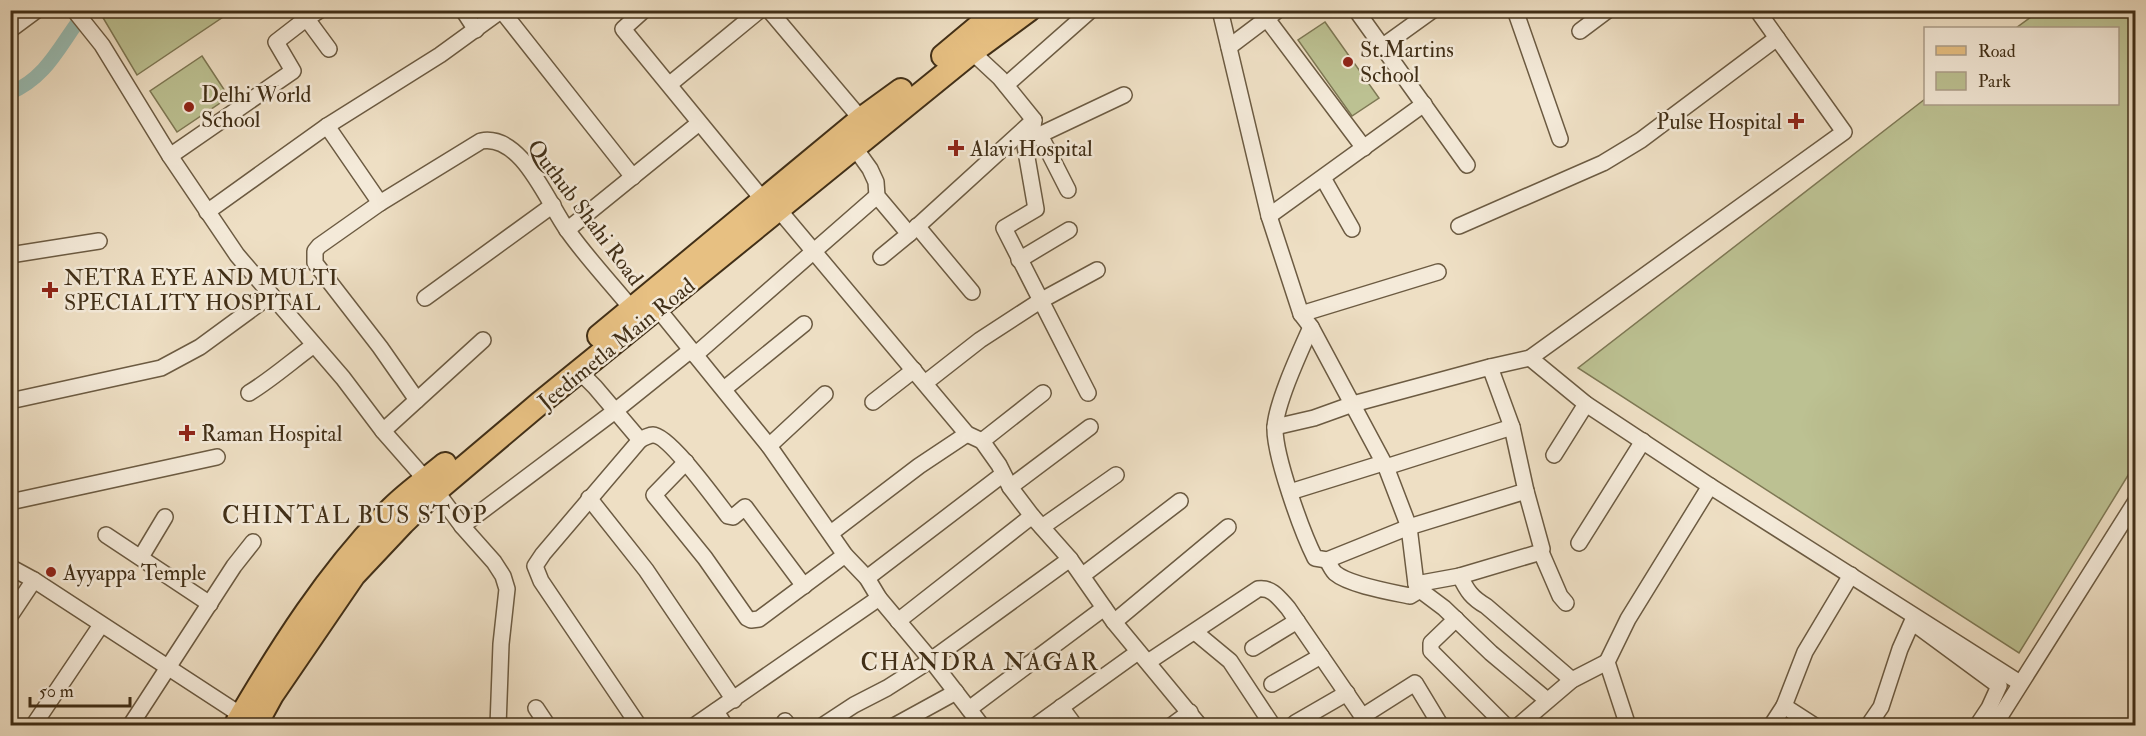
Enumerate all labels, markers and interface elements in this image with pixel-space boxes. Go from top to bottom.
legend [1924,27,2119,105]
place label: St.Martins School [1360,36,1454,89]
text: Road [1978,40,2016,63]
marker: St.Martins School [1341,55,1355,69]
text: Park [1978,70,2011,93]
place label: Delhi World School [201,81,311,134]
marker: Delhi World School [182,100,196,114]
place label: Pulse Hospital [1656,108,1782,137]
marker: Pulse Hospital [1787,112,1805,130]
street label: Quthub Shahi Road [521,134,649,291]
place label: Alavi Hospital [969,135,1093,164]
marker: Alavi Hospital [947,139,965,157]
place label: NETRA EYE AND MULTI SPECIALITY HOSPITAL [64,264,338,317]
street label: Jeedimetla Main Road [532,272,701,416]
marker: NETRA EYE AND MULTI SPECIALITY HOSPITAL [41,281,59,299]
place label: Raman Hospital [201,420,343,449]
marker: Raman Hospital [178,424,196,442]
district label: CHINTAL BUS STOP [222,500,488,531]
place label: Ayyappa Temple [62,559,206,588]
marker: Ayyappa Temple [44,565,58,579]
district label: CHANDRA NAGAR [861,647,1099,678]
scale bar [30,670,130,708]
text: 50 m [39,680,74,703]

